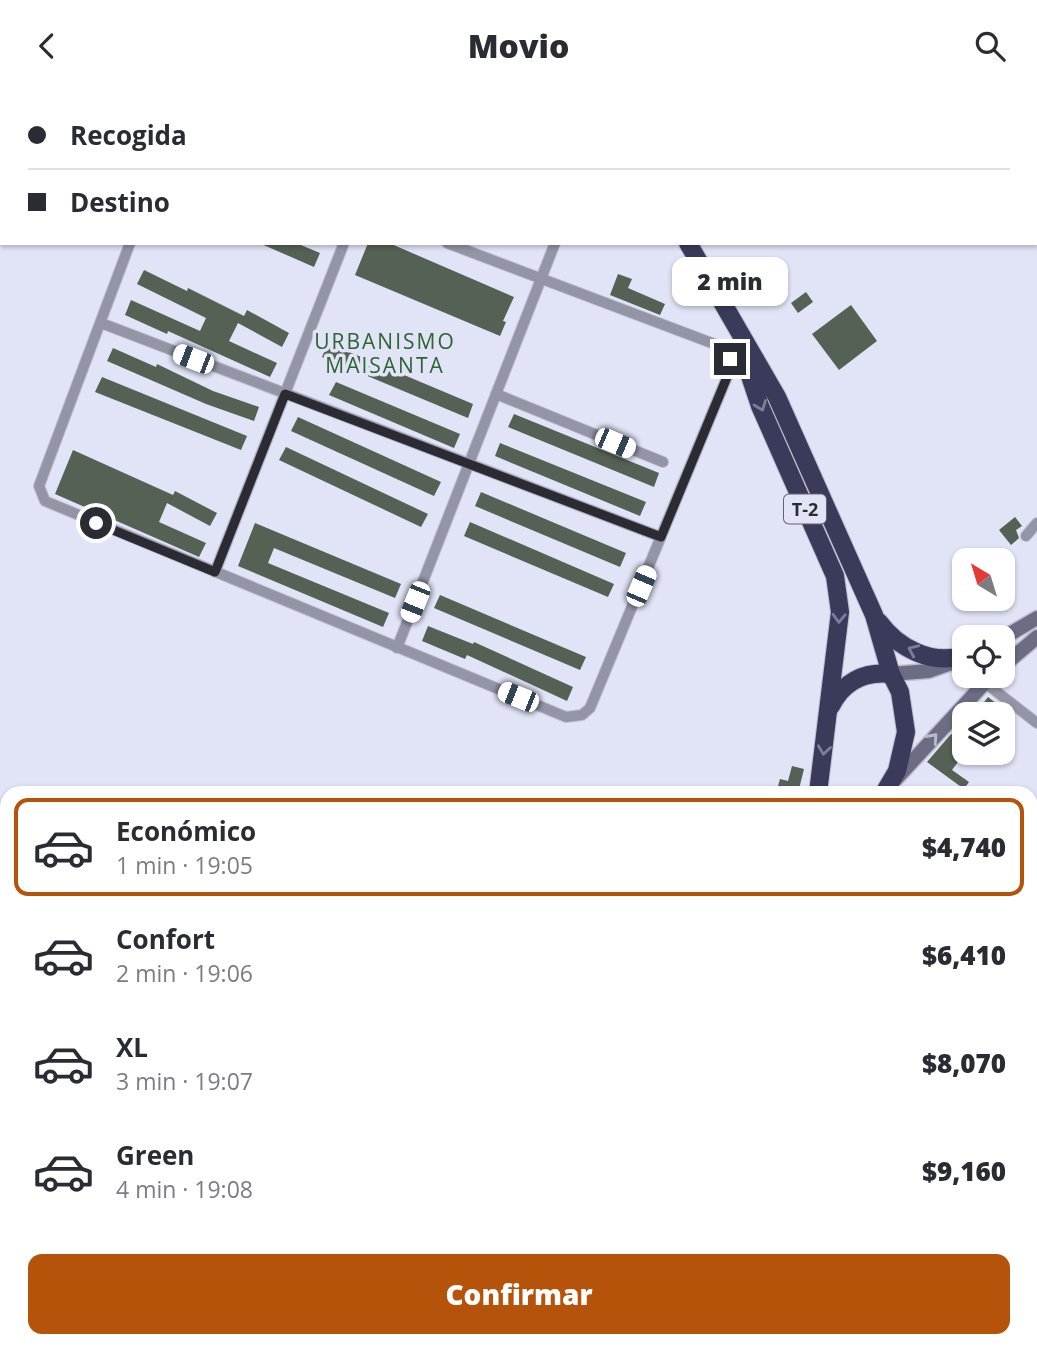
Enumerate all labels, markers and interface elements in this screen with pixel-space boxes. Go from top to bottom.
text: Movio [468,24,569,67]
icon: back [28,27,66,65]
icon: search [971,27,1009,65]
text: Recogida [70,117,187,153]
text: Destino [70,184,170,220]
callout: 2 min [672,257,788,307]
text: 2 min [697,265,763,297]
district label: URBANISMO MAISANTA [314,327,456,379]
car [170,342,217,376]
route end [714,343,746,375]
one-way arrow [752,400,766,412]
car [592,425,639,461]
road number: T-2 [784,495,826,523]
route start [80,507,112,539]
north arrow [952,548,1015,611]
map controls [952,548,1015,765]
car [624,563,659,609]
car [398,579,433,625]
one-way arrow [831,613,846,624]
button: locate [952,625,1015,688]
one-way arrow [908,644,920,658]
car [495,679,542,715]
button: layers [952,702,1015,765]
one-way arrow [925,733,937,746]
one-way arrow [817,744,832,756]
text: Económico [116,813,256,849]
icon: car [32,816,95,879]
text: $4,740 [922,829,1006,865]
text: 1 min · 19:05 [116,849,253,881]
text: Confort [116,921,215,957]
icon: car [32,924,95,987]
text: $6,410 [922,937,1006,973]
text: 2 min · 19:06 [116,957,253,989]
text: XL [116,1029,148,1065]
icon: car [32,1032,95,1095]
text: $8,070 [922,1045,1006,1081]
text: 3 min · 19:07 [116,1065,253,1097]
text: Green [116,1137,194,1173]
icon: car [32,1140,95,1203]
text: $9,160 [922,1153,1006,1189]
text: 4 min · 19:08 [116,1173,253,1205]
button: Confirmar [28,1254,1010,1334]

